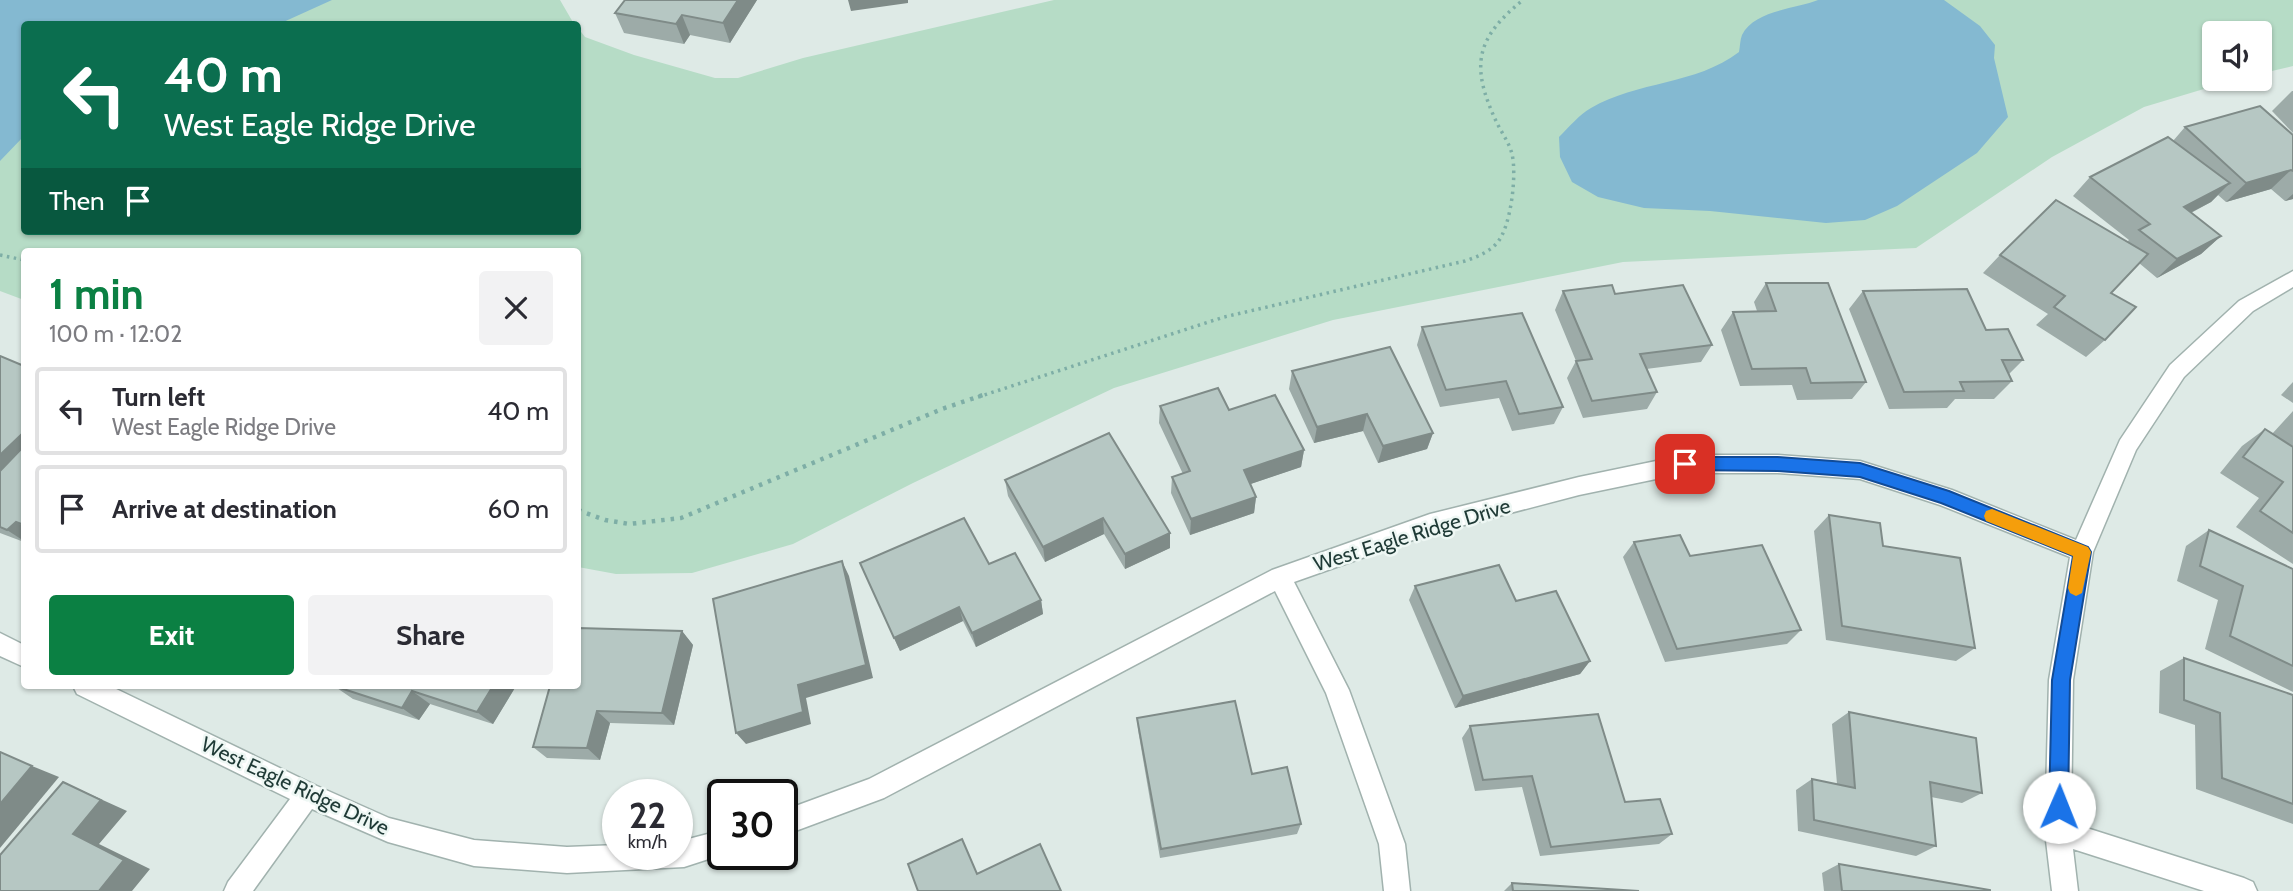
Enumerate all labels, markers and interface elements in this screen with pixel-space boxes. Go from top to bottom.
map controls [2202,21,2272,91]
button: sound [2202,21,2272,91]
text: 40 m [164,45,283,104]
icon: left [49,49,140,140]
text: West Eagle Ridge Drive [164,105,476,144]
icon: arrive [119,182,157,220]
text: Then [49,185,105,217]
text: 1 min [49,268,144,320]
button: close [479,271,553,345]
text: 100 m · 12:02 [49,320,182,348]
text: Turn left [112,381,205,413]
icon: left [53,392,91,430]
text: 40 m [487,395,549,427]
text: West Eagle Ridge Drive [112,413,336,441]
pin [1655,434,1715,494]
icon: arrive [1666,445,1704,483]
icon: arrive [53,490,91,528]
text: Arrive at destination [112,493,337,525]
text: 60 m [487,493,549,525]
street label: West Eagle Ridge Drive [1310,493,1513,576]
button: Exit [49,595,294,675]
button: Share [308,595,553,675]
street label: West Eagle Ridge Drive [197,731,393,840]
position arrow [2022,770,2096,844]
speed limit sign: 30 [707,779,798,870]
text: 22 [629,794,666,837]
text: km/h [628,831,667,853]

